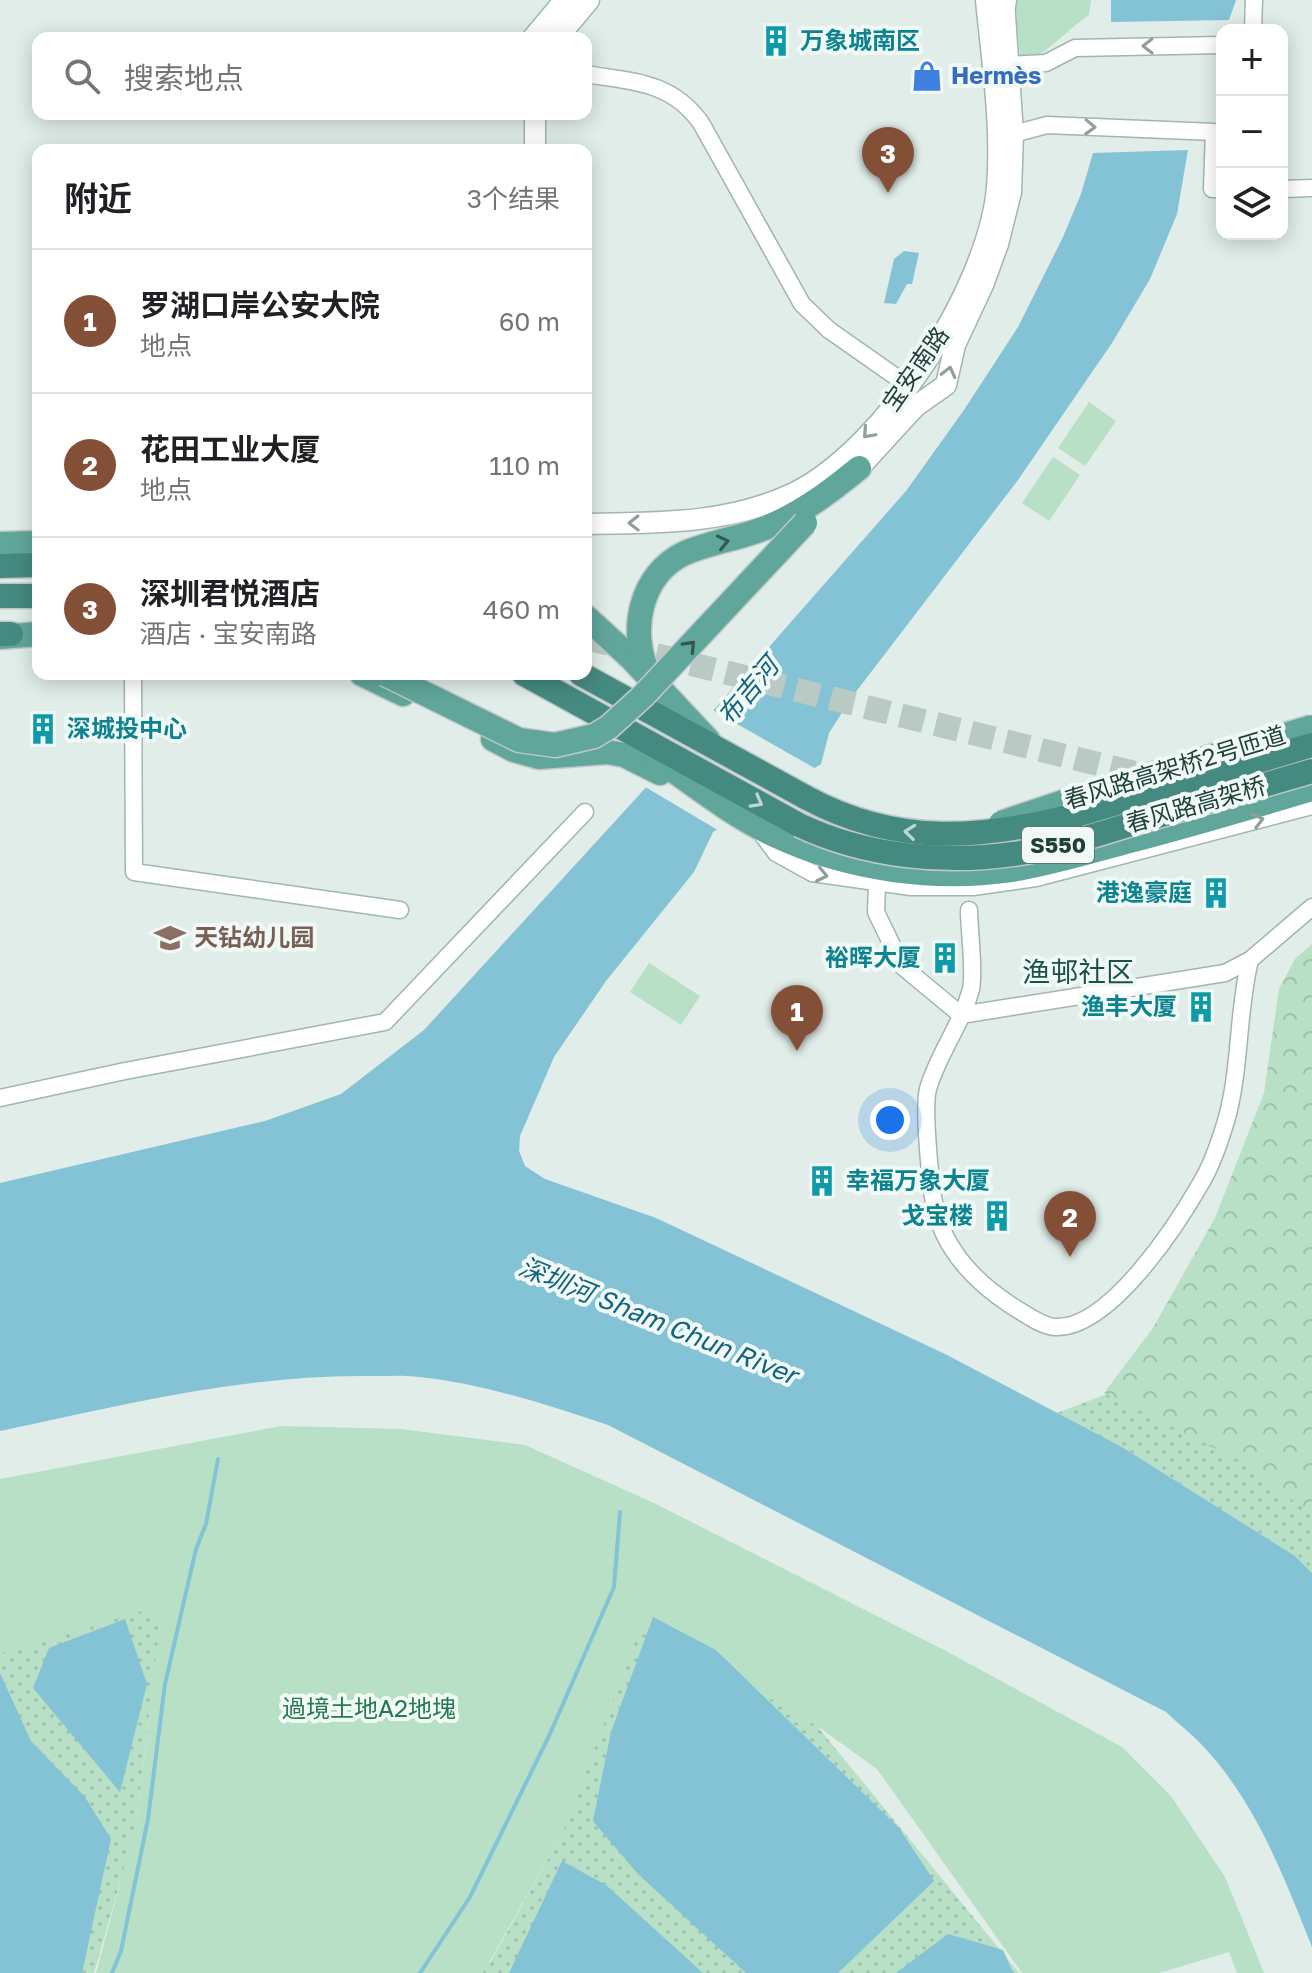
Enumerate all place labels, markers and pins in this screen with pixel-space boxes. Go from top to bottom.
building icon: 万象城南区 [759,24,793,58]
place label: 万象城南区 [800,25,920,54]
shop icon: Hermès [910,59,944,93]
place label: Hermès [951,60,1041,89]
pin: 3 [862,127,914,193]
building icon: 深城投中心 [26,712,60,746]
place label: 深城投中心 [67,713,187,742]
building icon: 港逸豪庭 [1199,876,1233,910]
place label: 港逸豪庭 [1096,877,1192,906]
school or university icon: 天钻幼儿园 [153,921,187,955]
place label: 天钻幼儿园 [194,922,314,951]
building icon: 裕晖大厦 [928,941,962,975]
place label: 裕晖大厦 [825,942,921,971]
pin: 1 [771,985,823,1051]
building icon: 渔丰大厦 [1184,990,1218,1024]
place label: 渔丰大厦 [1081,991,1177,1020]
building icon: 幸福万象大厦 [805,1164,839,1198]
place label: 幸福万象大厦 [846,1165,990,1194]
pin: 2 [1044,1191,1096,1257]
building icon: 戈宝楼 [980,1199,1014,1233]
place label: 戈宝楼 [901,1200,973,1229]

